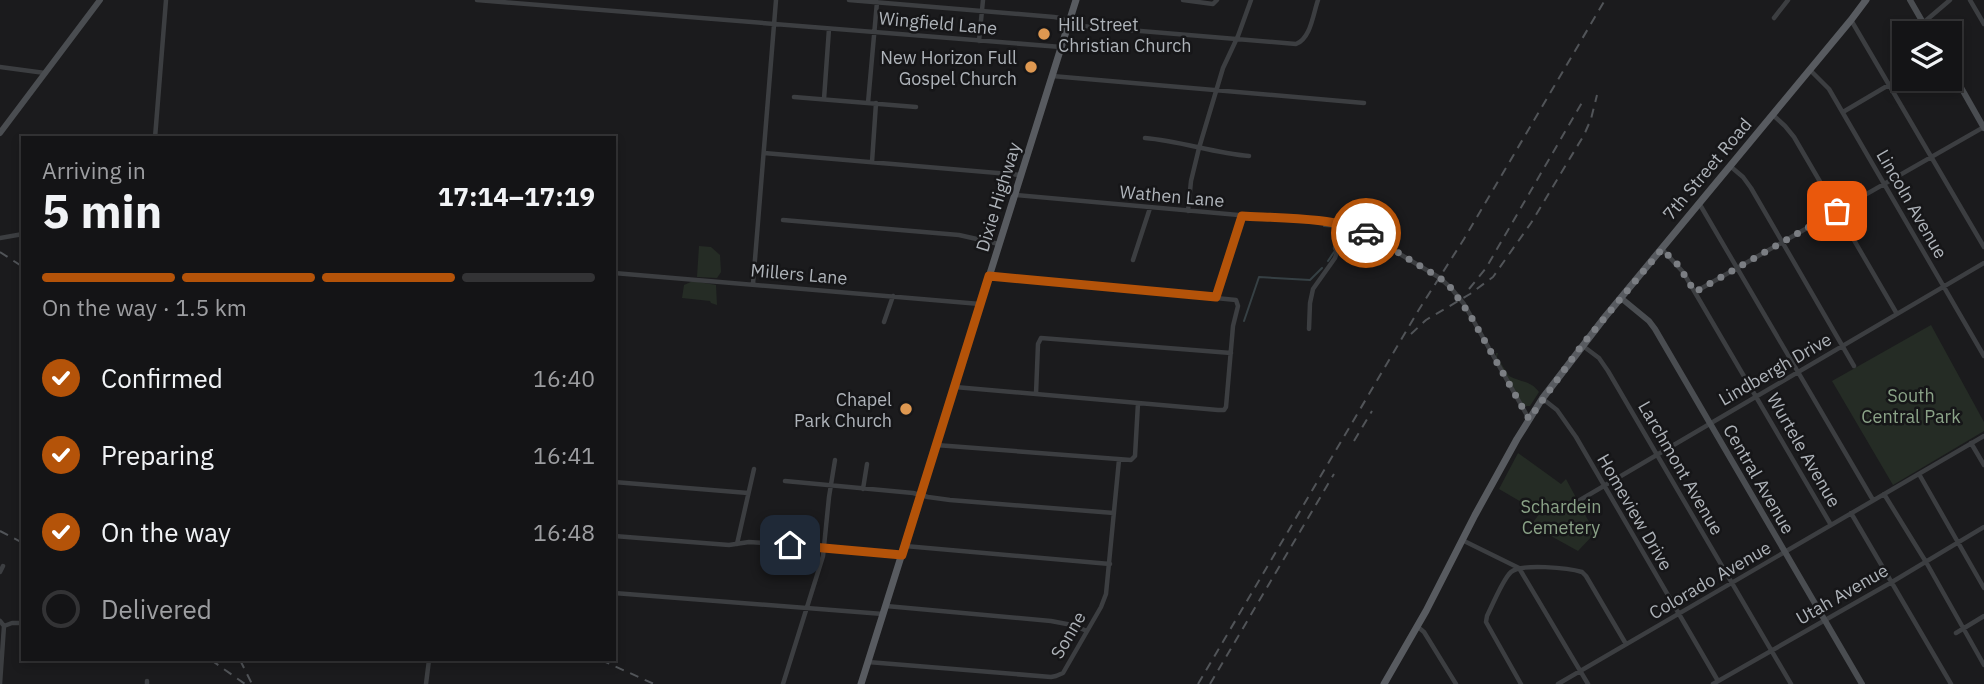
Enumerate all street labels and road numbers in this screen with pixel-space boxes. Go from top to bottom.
street label: Wingfield Lane [878,6,998,40]
street label: 7th Street Road [1658,113,1756,225]
street label: Dixie Highway [970,139,1026,255]
street label: Lincoln Avenue [1871,145,1953,263]
street label: Wathen Lane [1119,180,1225,212]
street label: Millers Lane [750,258,848,290]
street label: Lindbergh Drive [1714,327,1836,411]
street label: Wurtele Avenue [1762,389,1846,511]
street label: Larchmont Avenue [1633,397,1729,539]
street label: Central Avenue [1718,420,1800,538]
street label: Homeview Drive [1592,449,1678,575]
street label: Colorado Avenue [1645,536,1775,624]
street label: Utah Avenue [1792,558,1892,630]
street label: Sonne [1045,607,1091,663]

